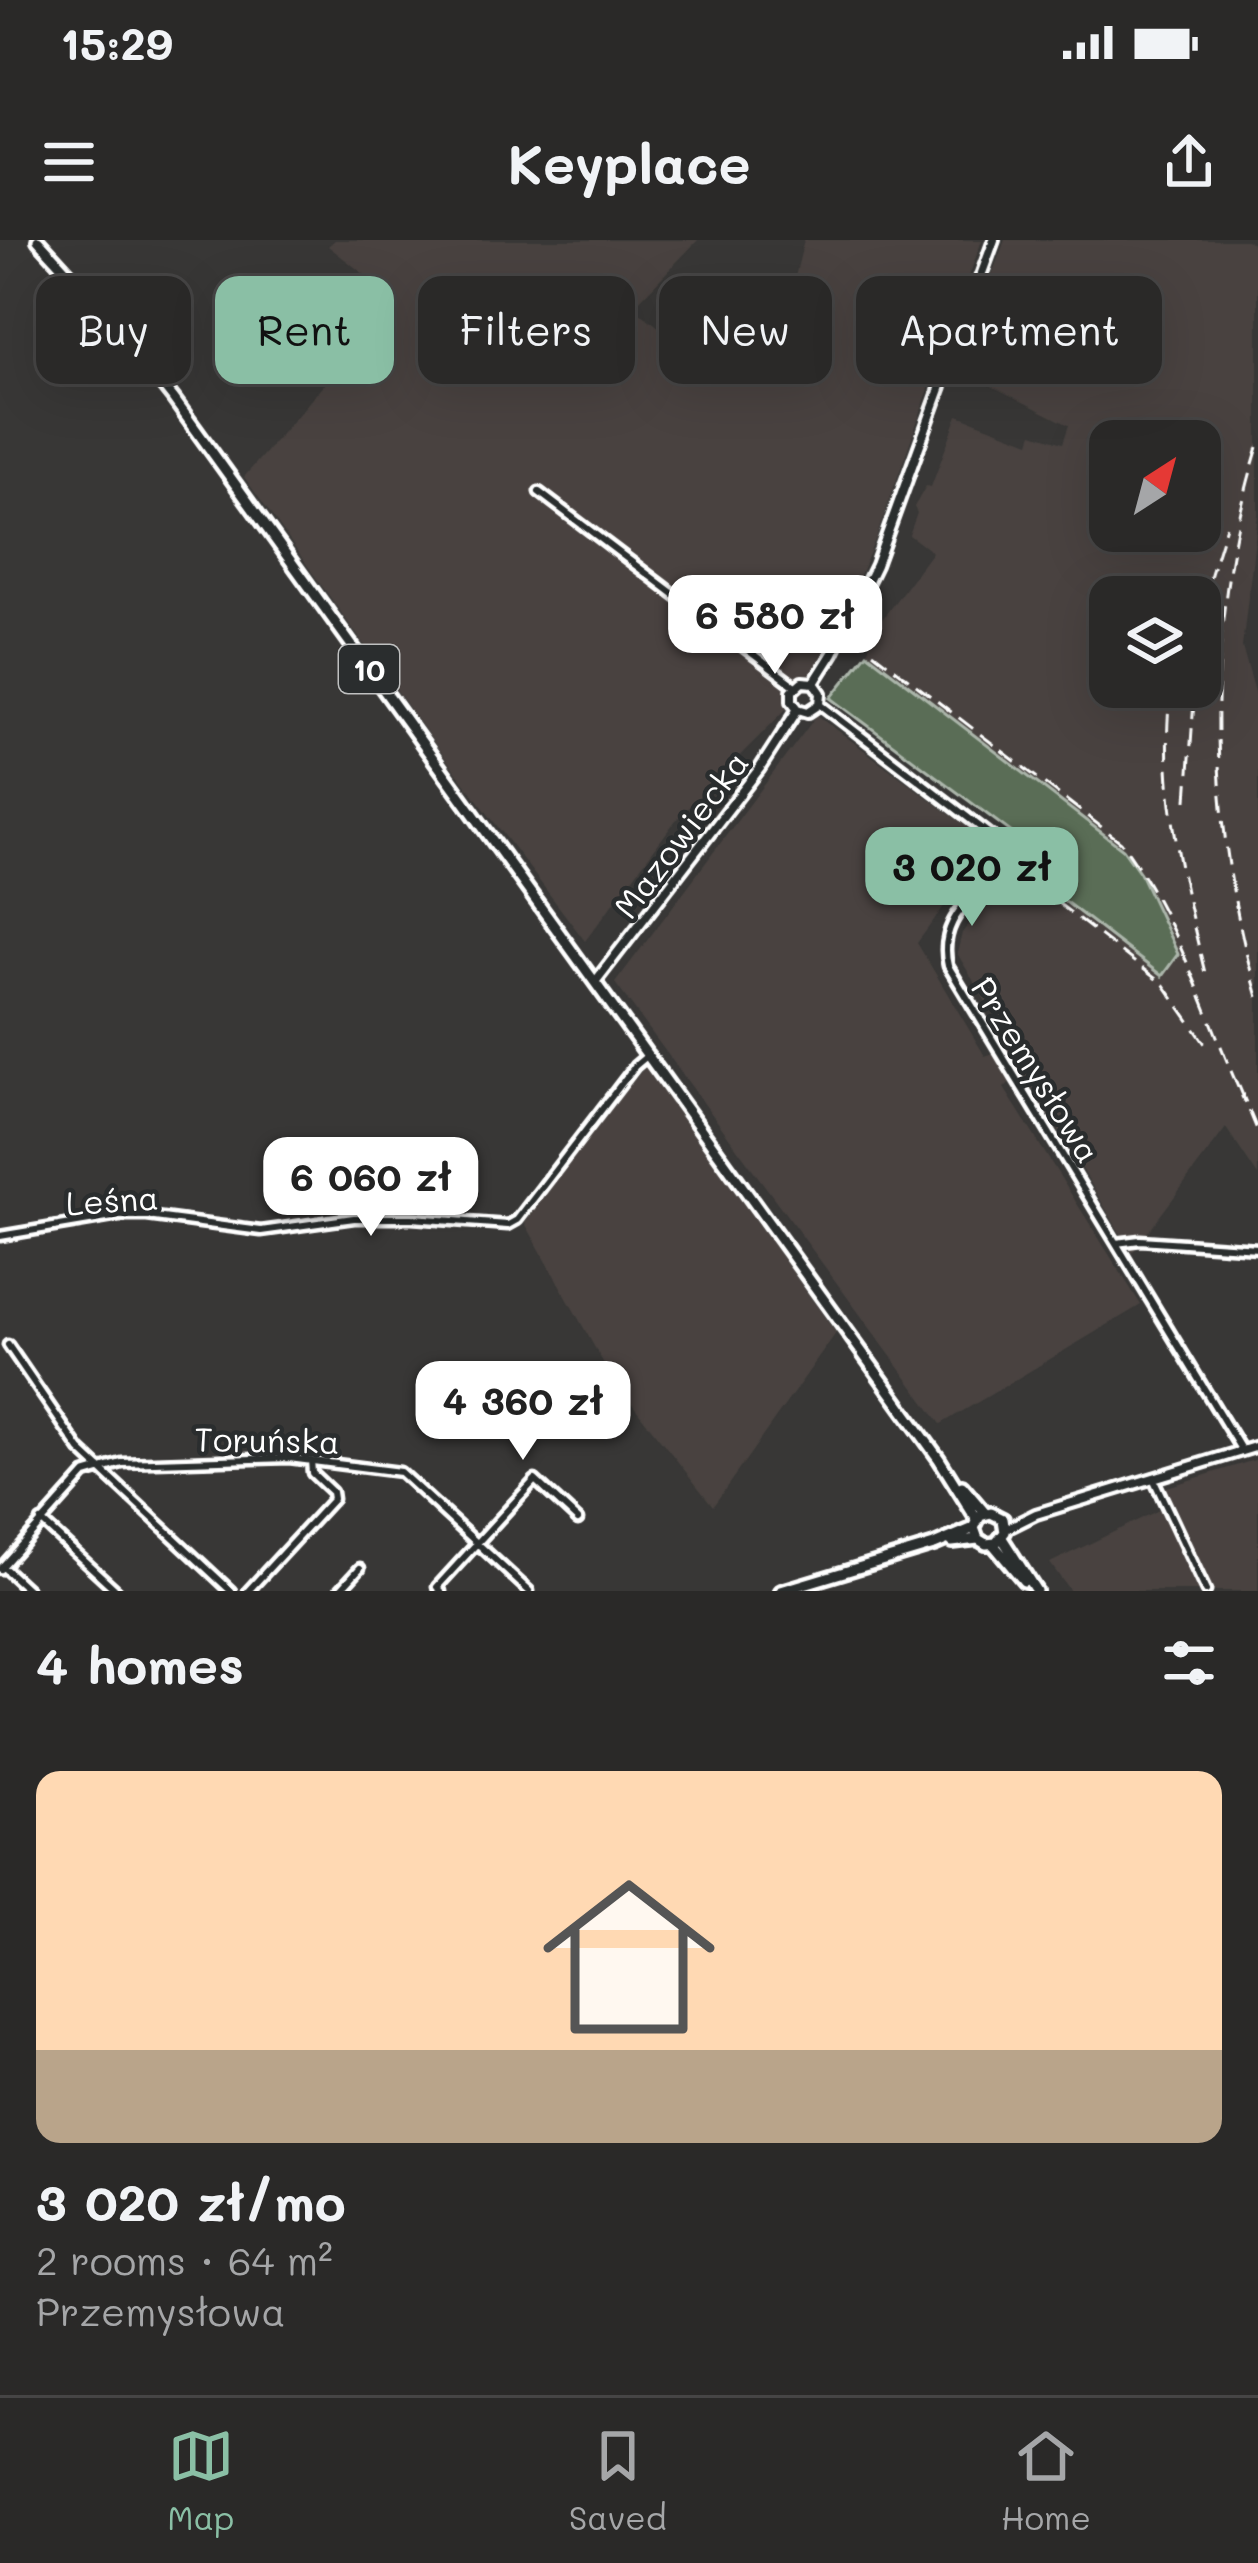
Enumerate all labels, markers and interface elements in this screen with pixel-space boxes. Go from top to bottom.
text: 15:29 [60,13,173,71]
text: Keyplace [507,127,751,198]
icon: menu [36,129,102,195]
icon: share [1156,129,1222,195]
chip: Buy [36,276,191,384]
chip: Rent [215,276,394,384]
chip: Filters [418,276,635,384]
chip: New [659,276,832,384]
chip: Apartment [856,276,1162,384]
north arrow [1089,420,1221,552]
map controls [1089,420,1221,708]
pin: 6 580 zł [651,575,899,677]
button: layers [1089,576,1221,708]
text: 6 580 zł [695,588,855,639]
road number: 10 [339,645,399,693]
street label: Mazowiecka [603,742,757,926]
pin: 3 020 zł [848,827,1096,929]
text: 3 020 zł [892,840,1052,891]
street label: Przemysłowa [962,968,1111,1170]
pin: 6 060 zł [247,1137,495,1239]
text: 6 060 zł [290,1150,452,1201]
street label: Leśna [64,1174,160,1224]
pin: 4 360 zł [399,1361,647,1463]
text: 4 360 zł [443,1374,603,1425]
street label: Toruńska [194,1416,340,1462]
text: 4 homes [36,1630,244,1697]
icon: filters [1156,1630,1222,1696]
icon: home [521,1849,737,2065]
text: 3 020 zł/mo [36,2167,346,2234]
text: 2 rooms · 64 m² [36,2234,333,2285]
text: Przemysłowa [36,2285,285,2336]
tab: Map [167,2423,234,2538]
tab: Saved [569,2423,667,2538]
tab: Home [1001,2423,1091,2538]

